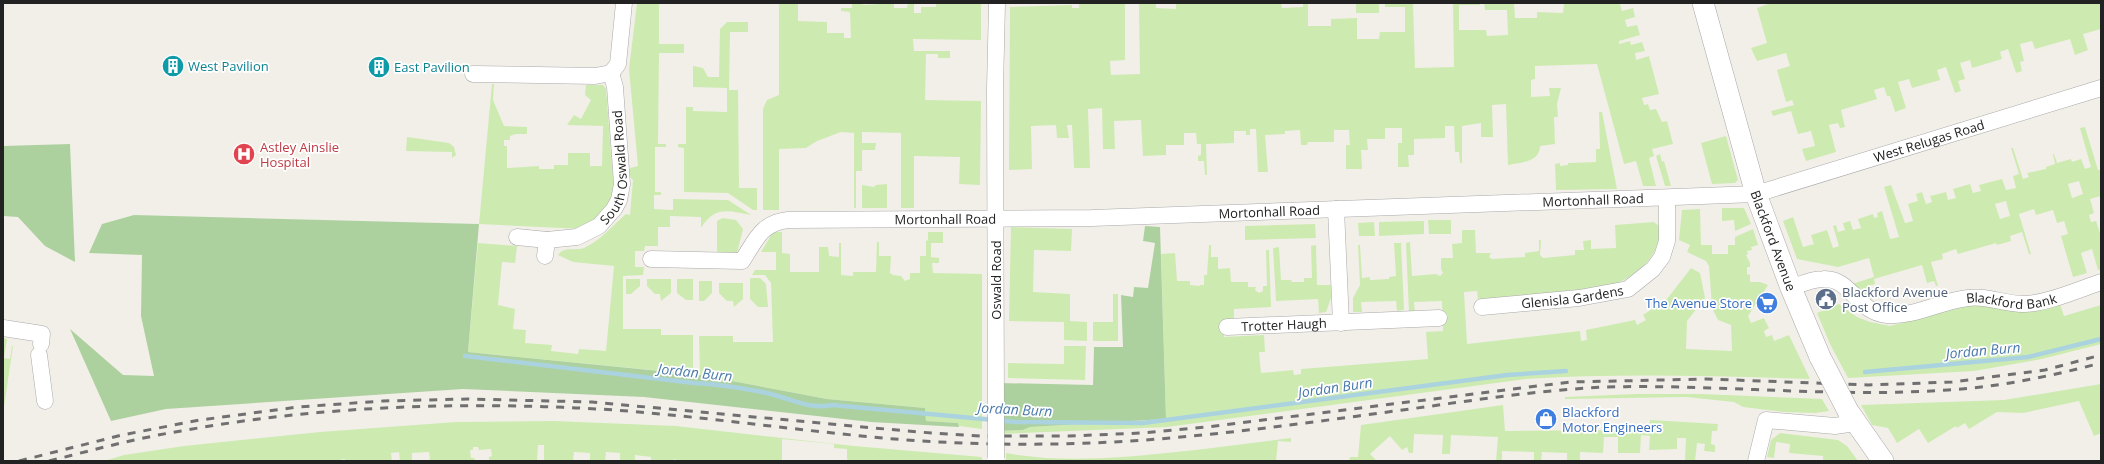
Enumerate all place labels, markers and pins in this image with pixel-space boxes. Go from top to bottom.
building icon: West Pavilion [160,53,186,79]
building icon: East Pavilion [366,54,392,80]
place label: West Pavilion [188,57,269,75]
place label: East Pavilion [394,58,470,76]
place label: Astley Ainslie Hospital [260,138,339,171]
hospital icon: Astley Ainslie Hospital [231,141,257,167]
place label: Blackford Avenue Post Office [1842,283,1948,316]
public building icon: Blackford Avenue Post Office [1813,286,1839,312]
supermarket icon: The Avenue Store [1754,290,1780,316]
place label: The Avenue Store [1645,294,1752,312]
place label: Blackford Motor Engineers [1562,403,1662,436]
shop icon: Blackford Motor Engineers [1533,406,1559,432]

